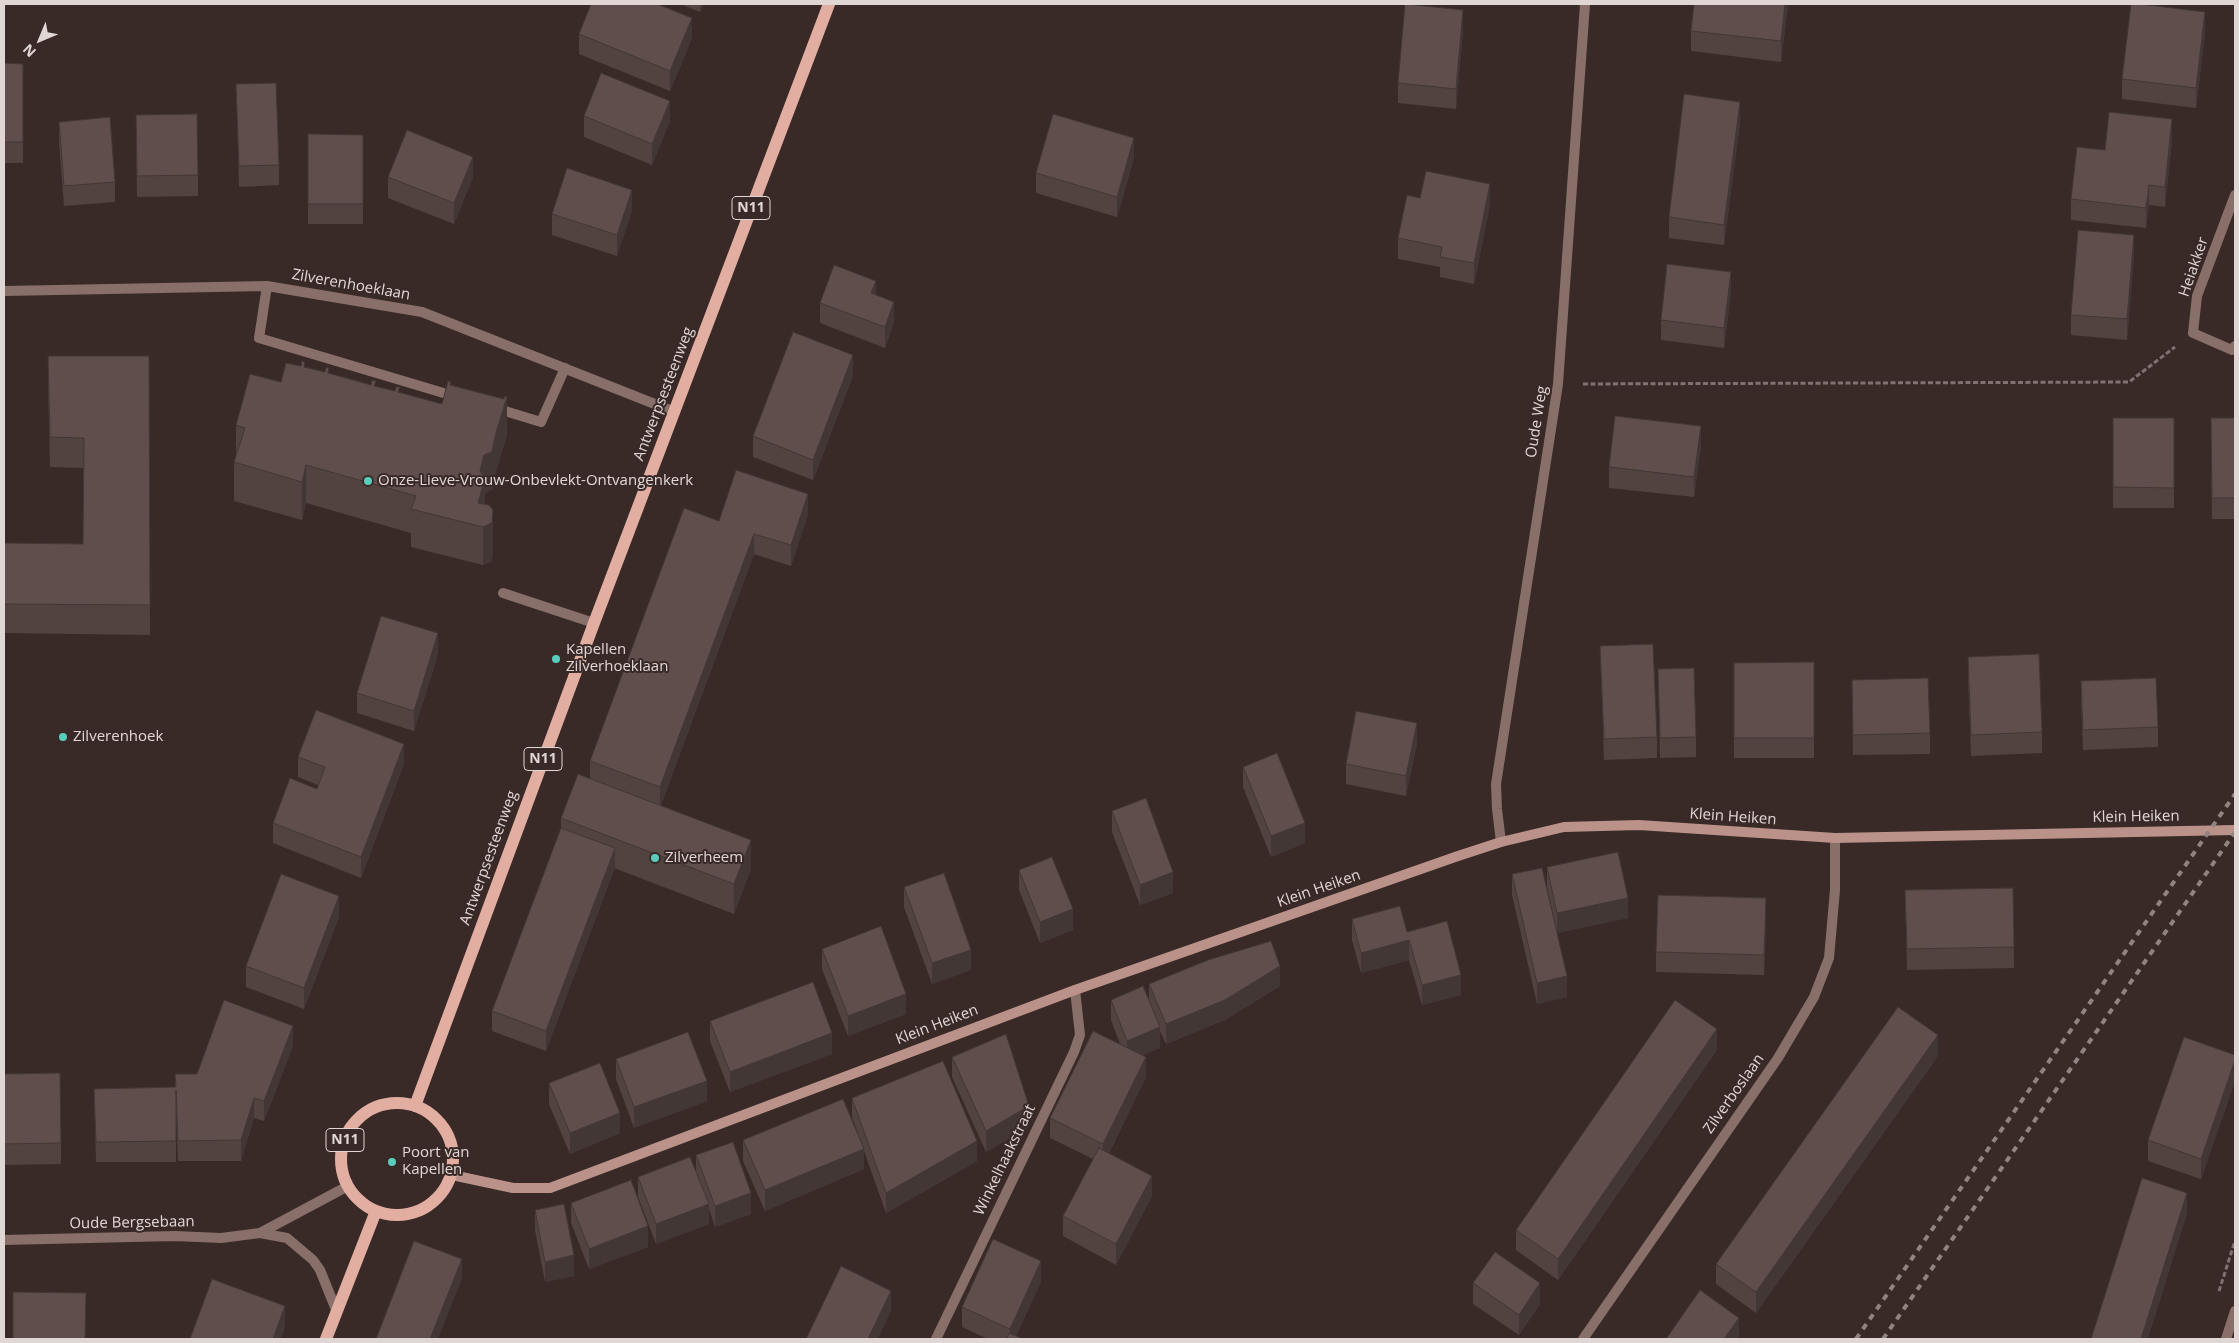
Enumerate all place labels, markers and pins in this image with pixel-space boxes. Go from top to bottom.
place label: Onze-Lieve-Vrouw-Onbevlekt-Ontvangenkerk [378,472,693,490]
marker: Onze-Lieve-Vrouw-Onbevlekt-Ontvangenkerk [362,475,374,487]
place label: Kapellen Zilverhoeklaan [566,641,668,676]
marker: Kapellen Zilverhoeklaan [550,653,562,665]
place label: Zilverenhoek [73,728,163,746]
marker: Zilverenhoek [57,731,69,743]
place label: Zilverheem [665,849,743,867]
marker: Zilverheem [649,852,661,864]
place label: Poort van Kapellen [402,1144,469,1179]
marker: Poort van Kapellen [386,1156,398,1168]

